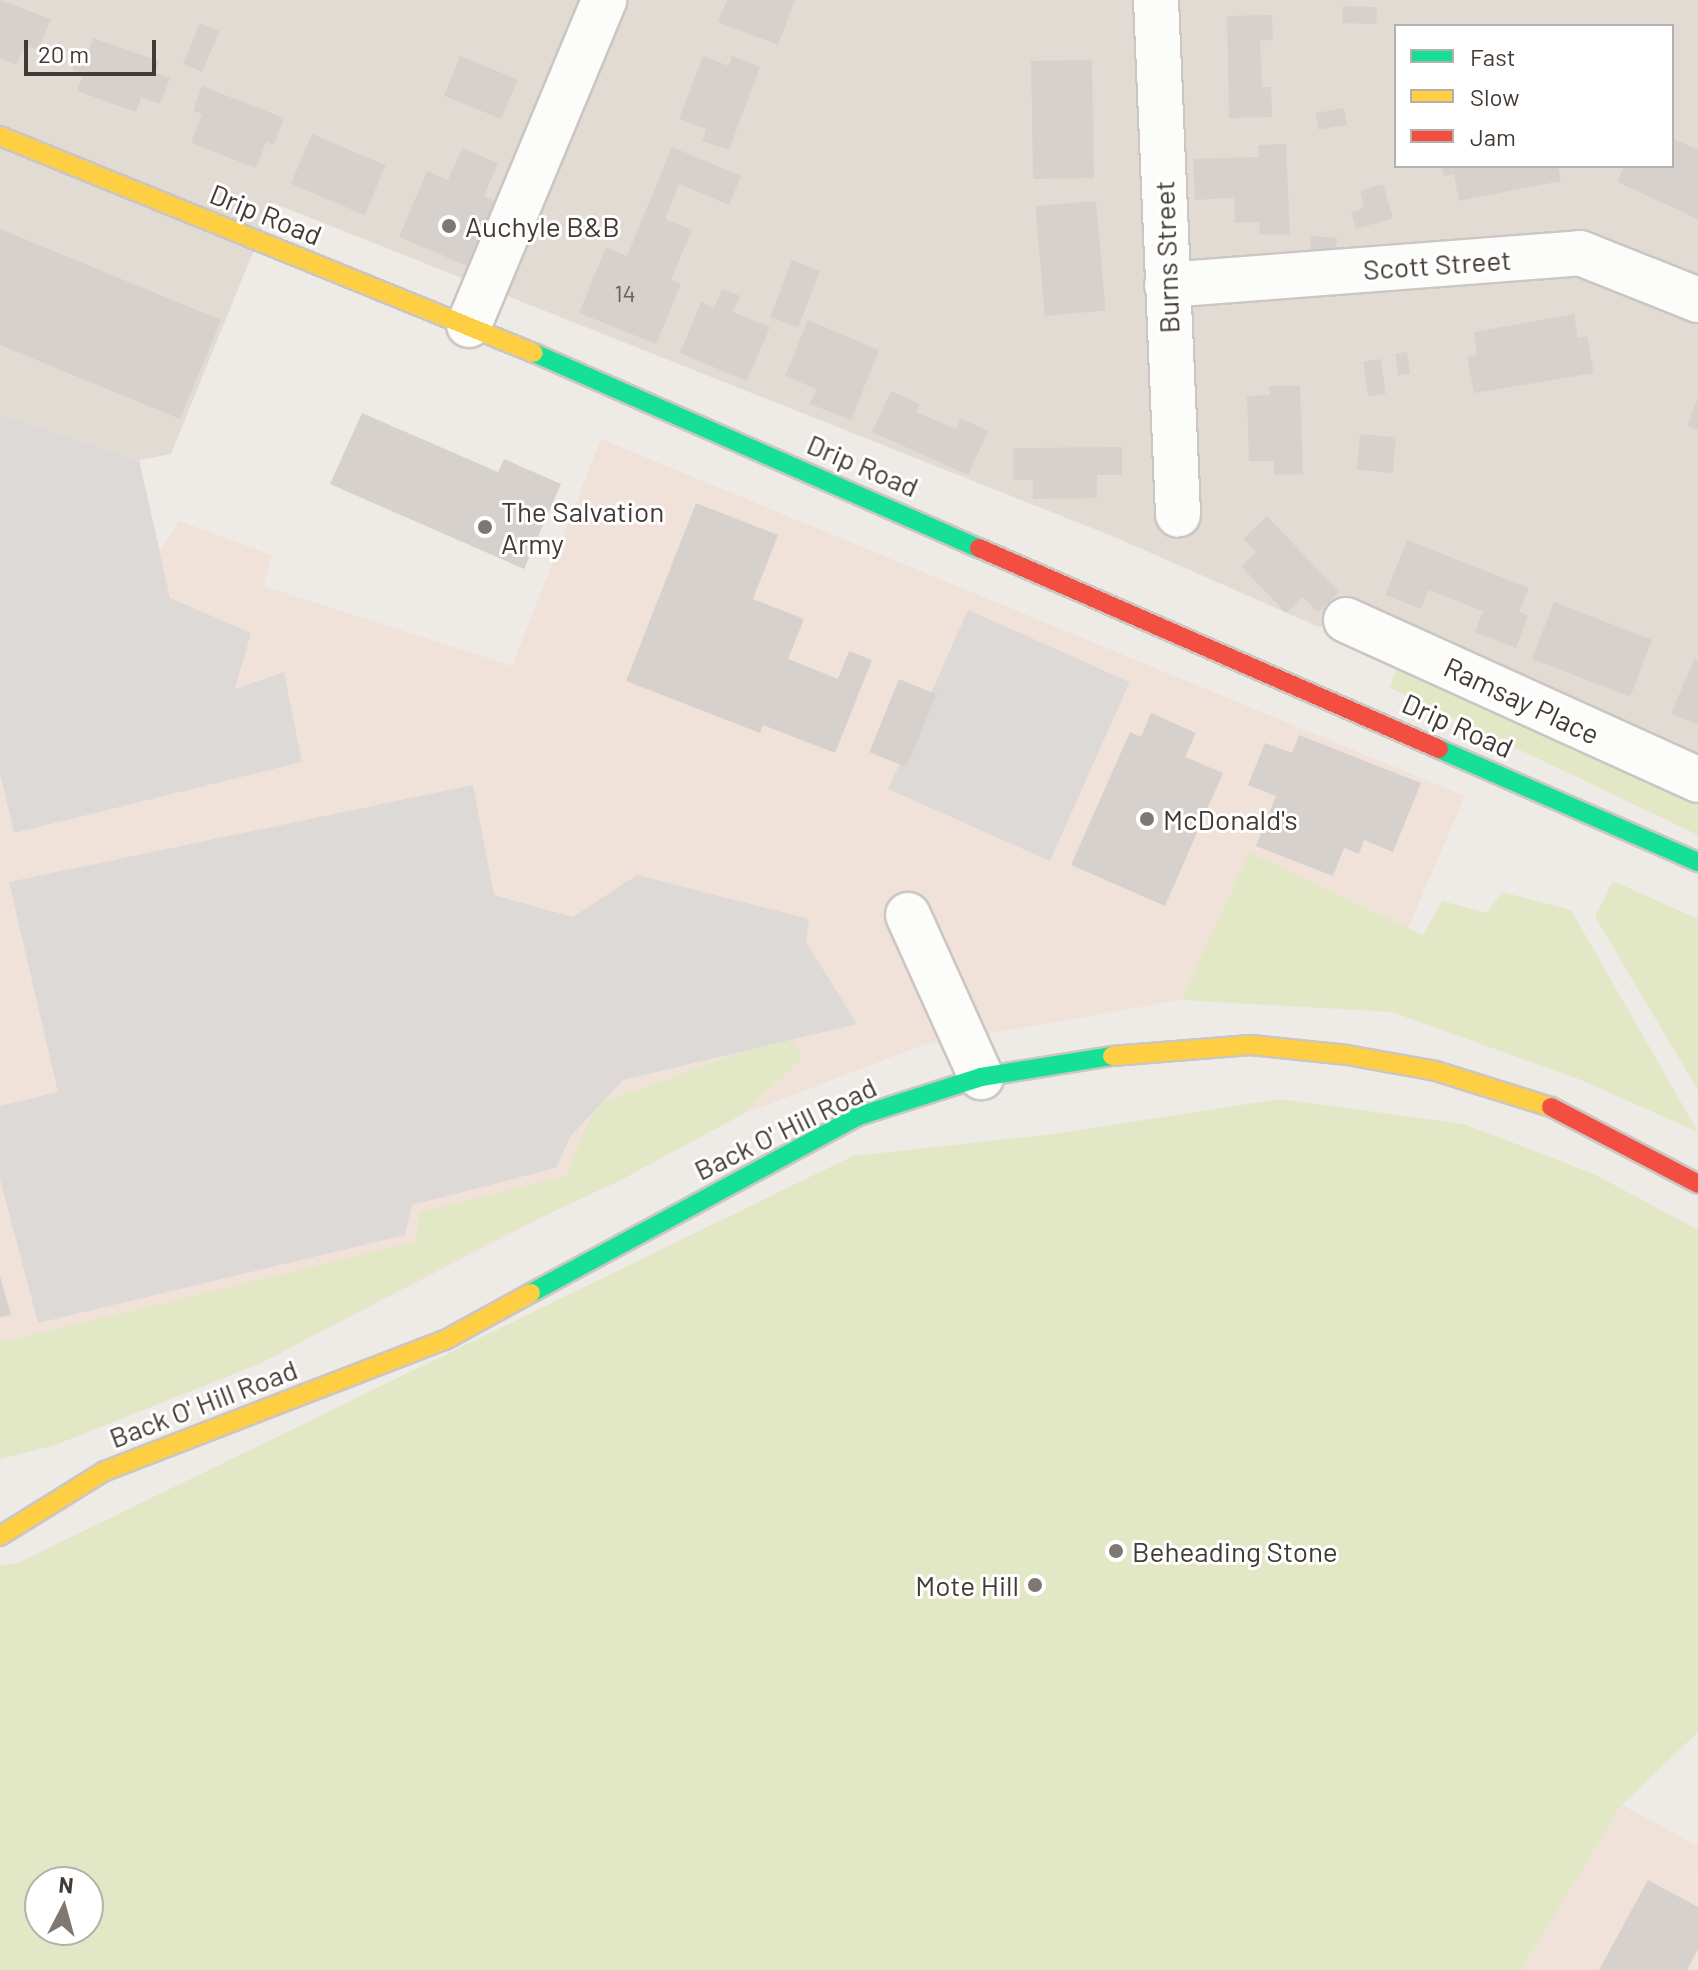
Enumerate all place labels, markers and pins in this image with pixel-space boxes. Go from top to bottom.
place label: Auchyle B&B [465,209,620,243]
marker: Auchyle B&B [440,217,458,235]
place label: The Salvation Army [501,494,664,560]
marker: The Salvation Army [476,518,494,536]
place label: McDonald's [1163,802,1298,836]
marker: McDonald's [1138,810,1156,828]
place label: Beheading Stone [1132,1534,1338,1568]
marker: Beheading Stone [1107,1542,1125,1560]
place label: Mote Hill [915,1568,1019,1602]
marker: Mote Hill [1026,1576,1044,1594]

